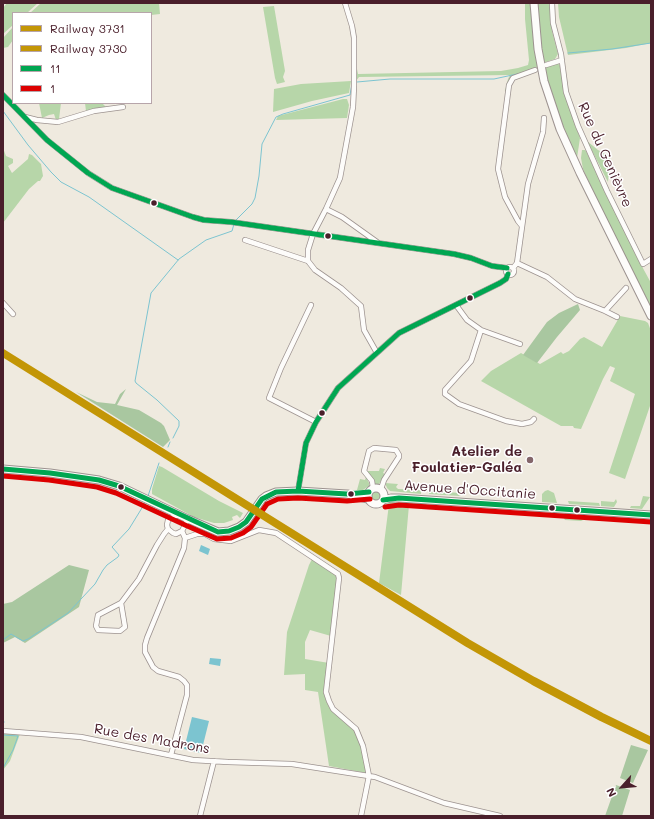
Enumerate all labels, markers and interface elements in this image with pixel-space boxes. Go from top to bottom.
legend [12,12,152,104]
text: Railway 3731 [50,20,125,36]
text: Railway 3730 [50,40,127,56]
text: 11 [50,60,61,76]
text: 1 [50,80,55,96]
street label: Rue du Genièvre [574,100,636,210]
unlabelled marker [149,198,159,208]
unlabelled marker [323,231,333,241]
unlabelled marker [465,293,475,303]
unlabelled marker [317,408,327,418]
place label: Atelier de Foulatier-Galéa [412,444,522,476]
marker: Atelier de Foulatier-Galéa [525,455,535,465]
street label: Avenue d'Occitanie [403,477,537,503]
unlabelled marker [116,482,126,492]
unlabelled marker [346,489,356,499]
unlabelled marker [547,503,557,513]
unlabelled marker [572,505,582,515]
street label: Rue des Madrons [93,721,211,757]
north arrow [602,767,642,807]
text: N [602,786,619,800]

